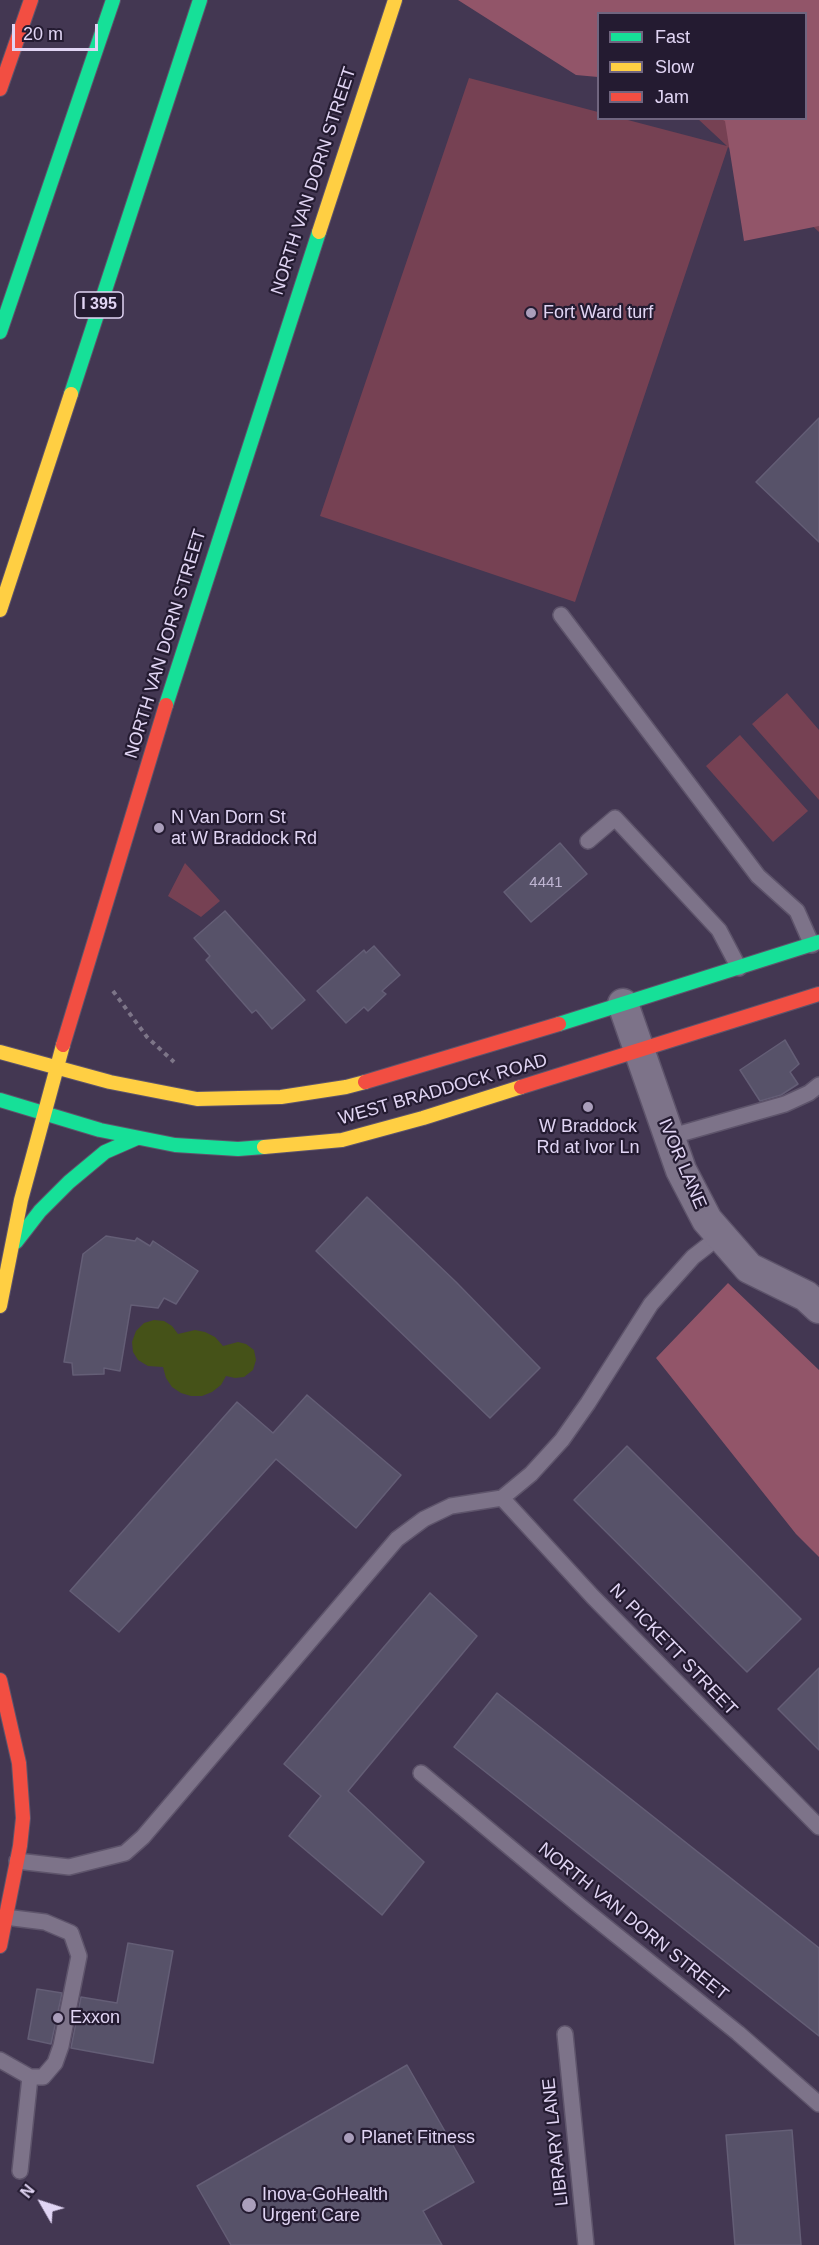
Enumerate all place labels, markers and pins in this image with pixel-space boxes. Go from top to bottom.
place label: Fort Ward turf [543,302,653,324]
marker: Fort Ward turf [524,306,538,320]
place label: N Van Dorn St at W Braddock Rd [171,807,317,850]
marker: N Van Dorn St at W Braddock Rd [152,821,166,835]
marker: W Braddock Rd at Ivor Ln [581,1100,595,1114]
place label: W Braddock Rd at Ivor Ln [536,1116,640,1158]
place label: Exxon [70,2007,120,2029]
marker: Exxon [51,2011,65,2025]
place label: Planet Fitness [361,2127,475,2149]
marker: Planet Fitness [342,2131,356,2145]
place label: Inova-GoHealth Urgent Care [262,2184,388,2226]
marker: Inova-GoHealth Urgent Care [240,2196,258,2214]

